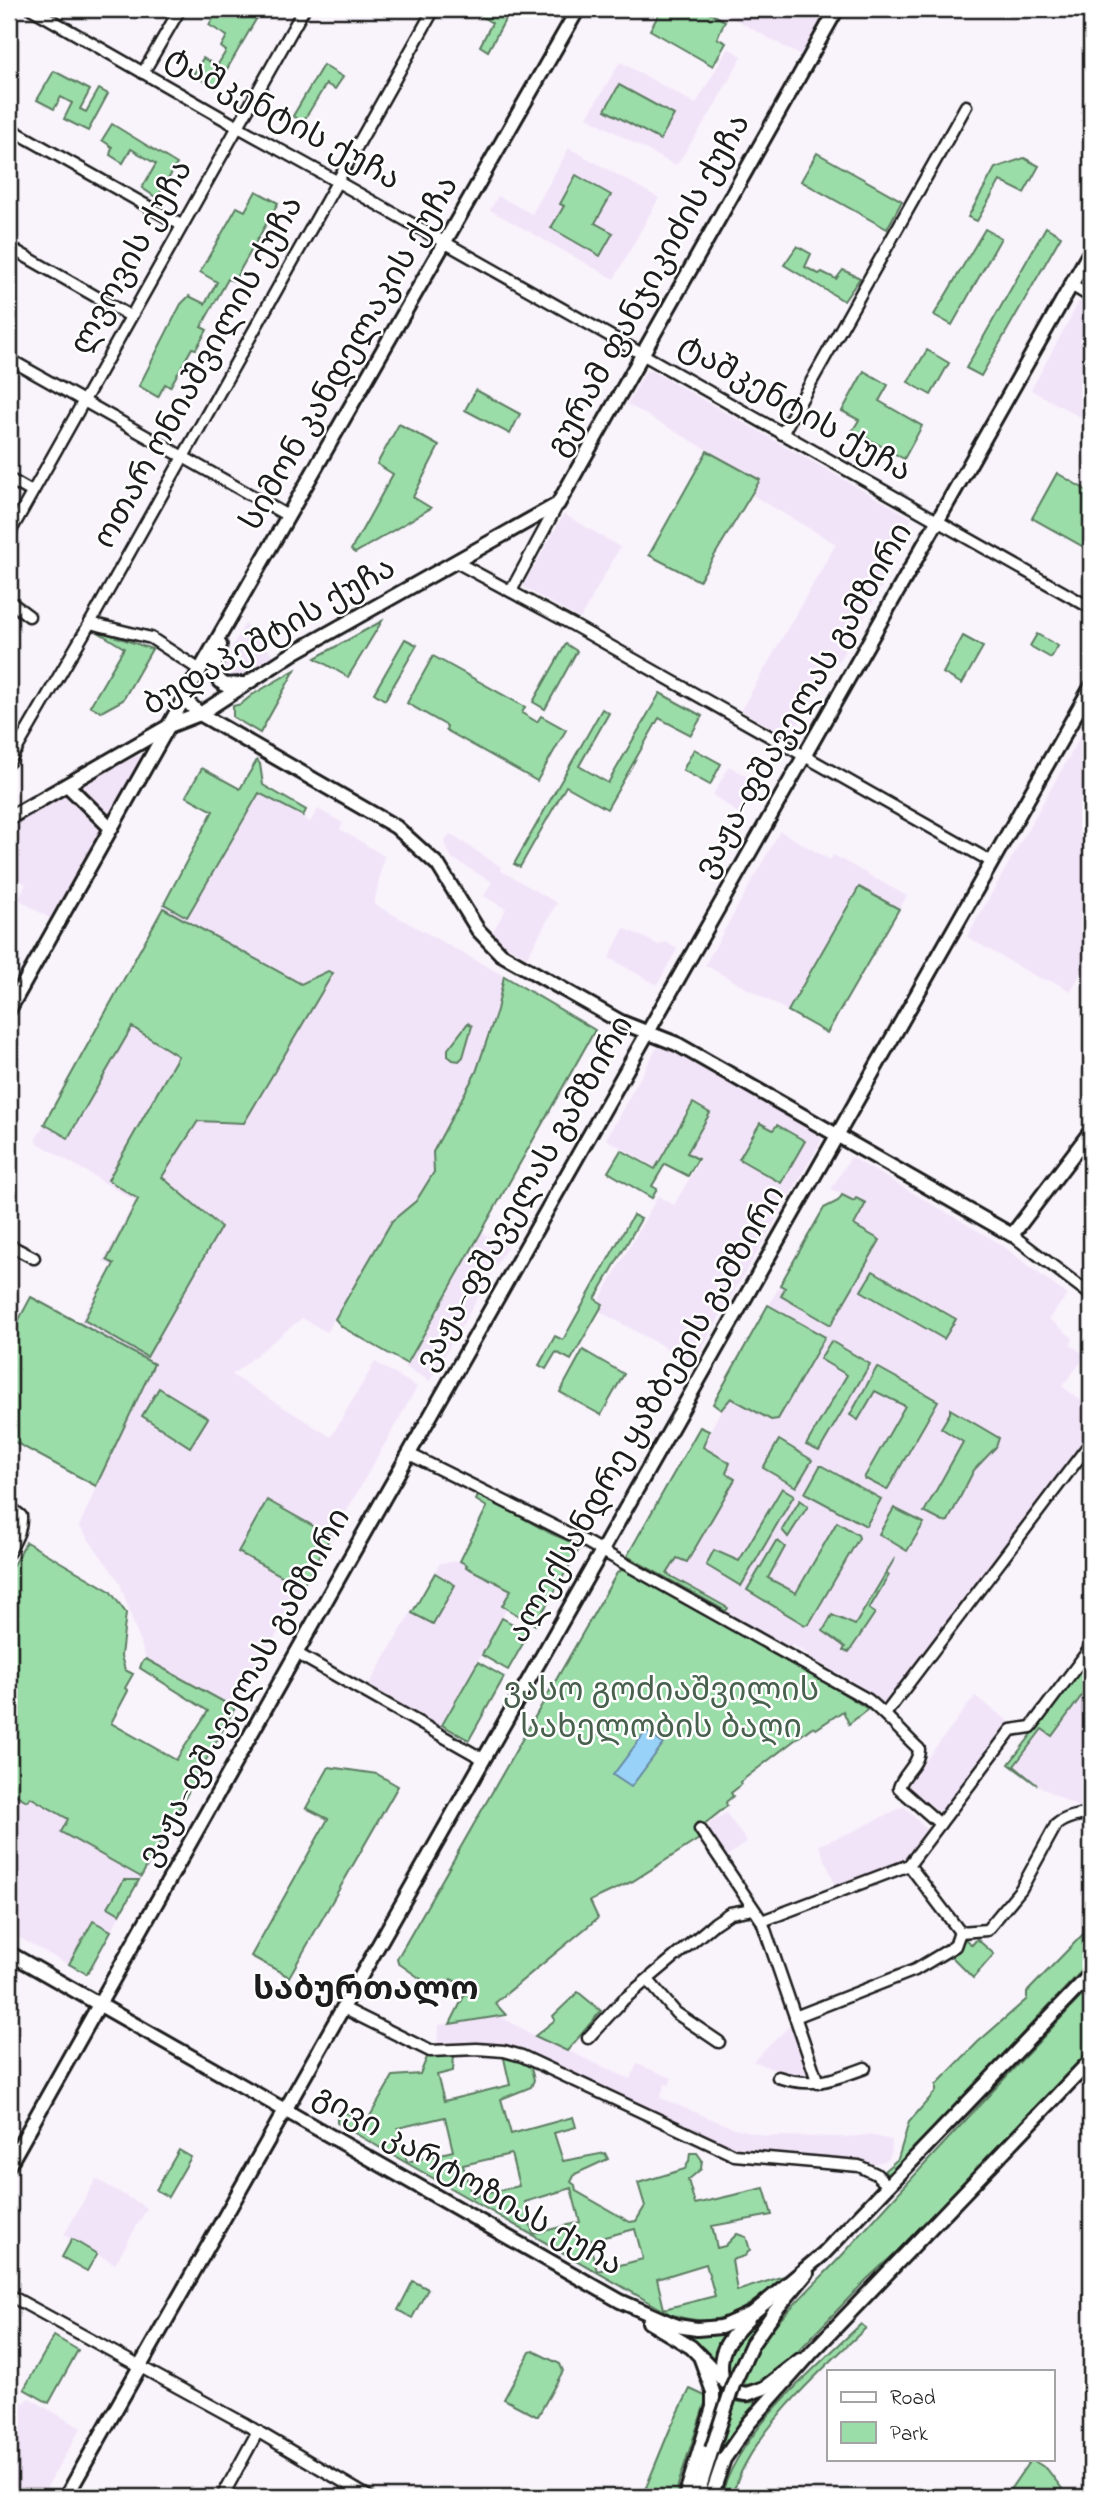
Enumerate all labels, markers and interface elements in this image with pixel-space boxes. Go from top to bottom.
street label: ტაშკენტის ქუჩა [156,36,408,204]
street label: გურამ ფანჯიკიძის ქუჩა [536,106,764,466]
street label: ლვოვის ქუჩა [60,152,206,364]
street label: სიმონ კანდელაკის ქუჩა [230,168,472,540]
street label: ოთარ ონიაშვილის ქუჩა [83,188,317,558]
street label: ტაშკენტის ქუჩა [669,324,919,496]
street label: ვაჟა-ფშაველას გამზირი [684,515,926,887]
street label: ბუდაპეშტის ქუჩა [135,546,405,730]
street label: ვაჟა-ფშაველას გამზირი [405,1008,647,1380]
street label: ალექსანდრე ყაზბეგის გამზირი [497,1177,799,1653]
street label: ვაჟა-ფშაველას გამზირი [128,1500,364,1876]
park label: ვასო გოძიაშვილის სახელობის ბაღი [503,1669,819,1753]
district label: საბურთალო [253,1967,479,2015]
street label: გივი კარტოზიას ქუჩა [304,2074,630,2290]
legend [827,2370,1054,2460]
text: Road [890,2384,936,2414]
text: Park [890,2420,929,2450]

